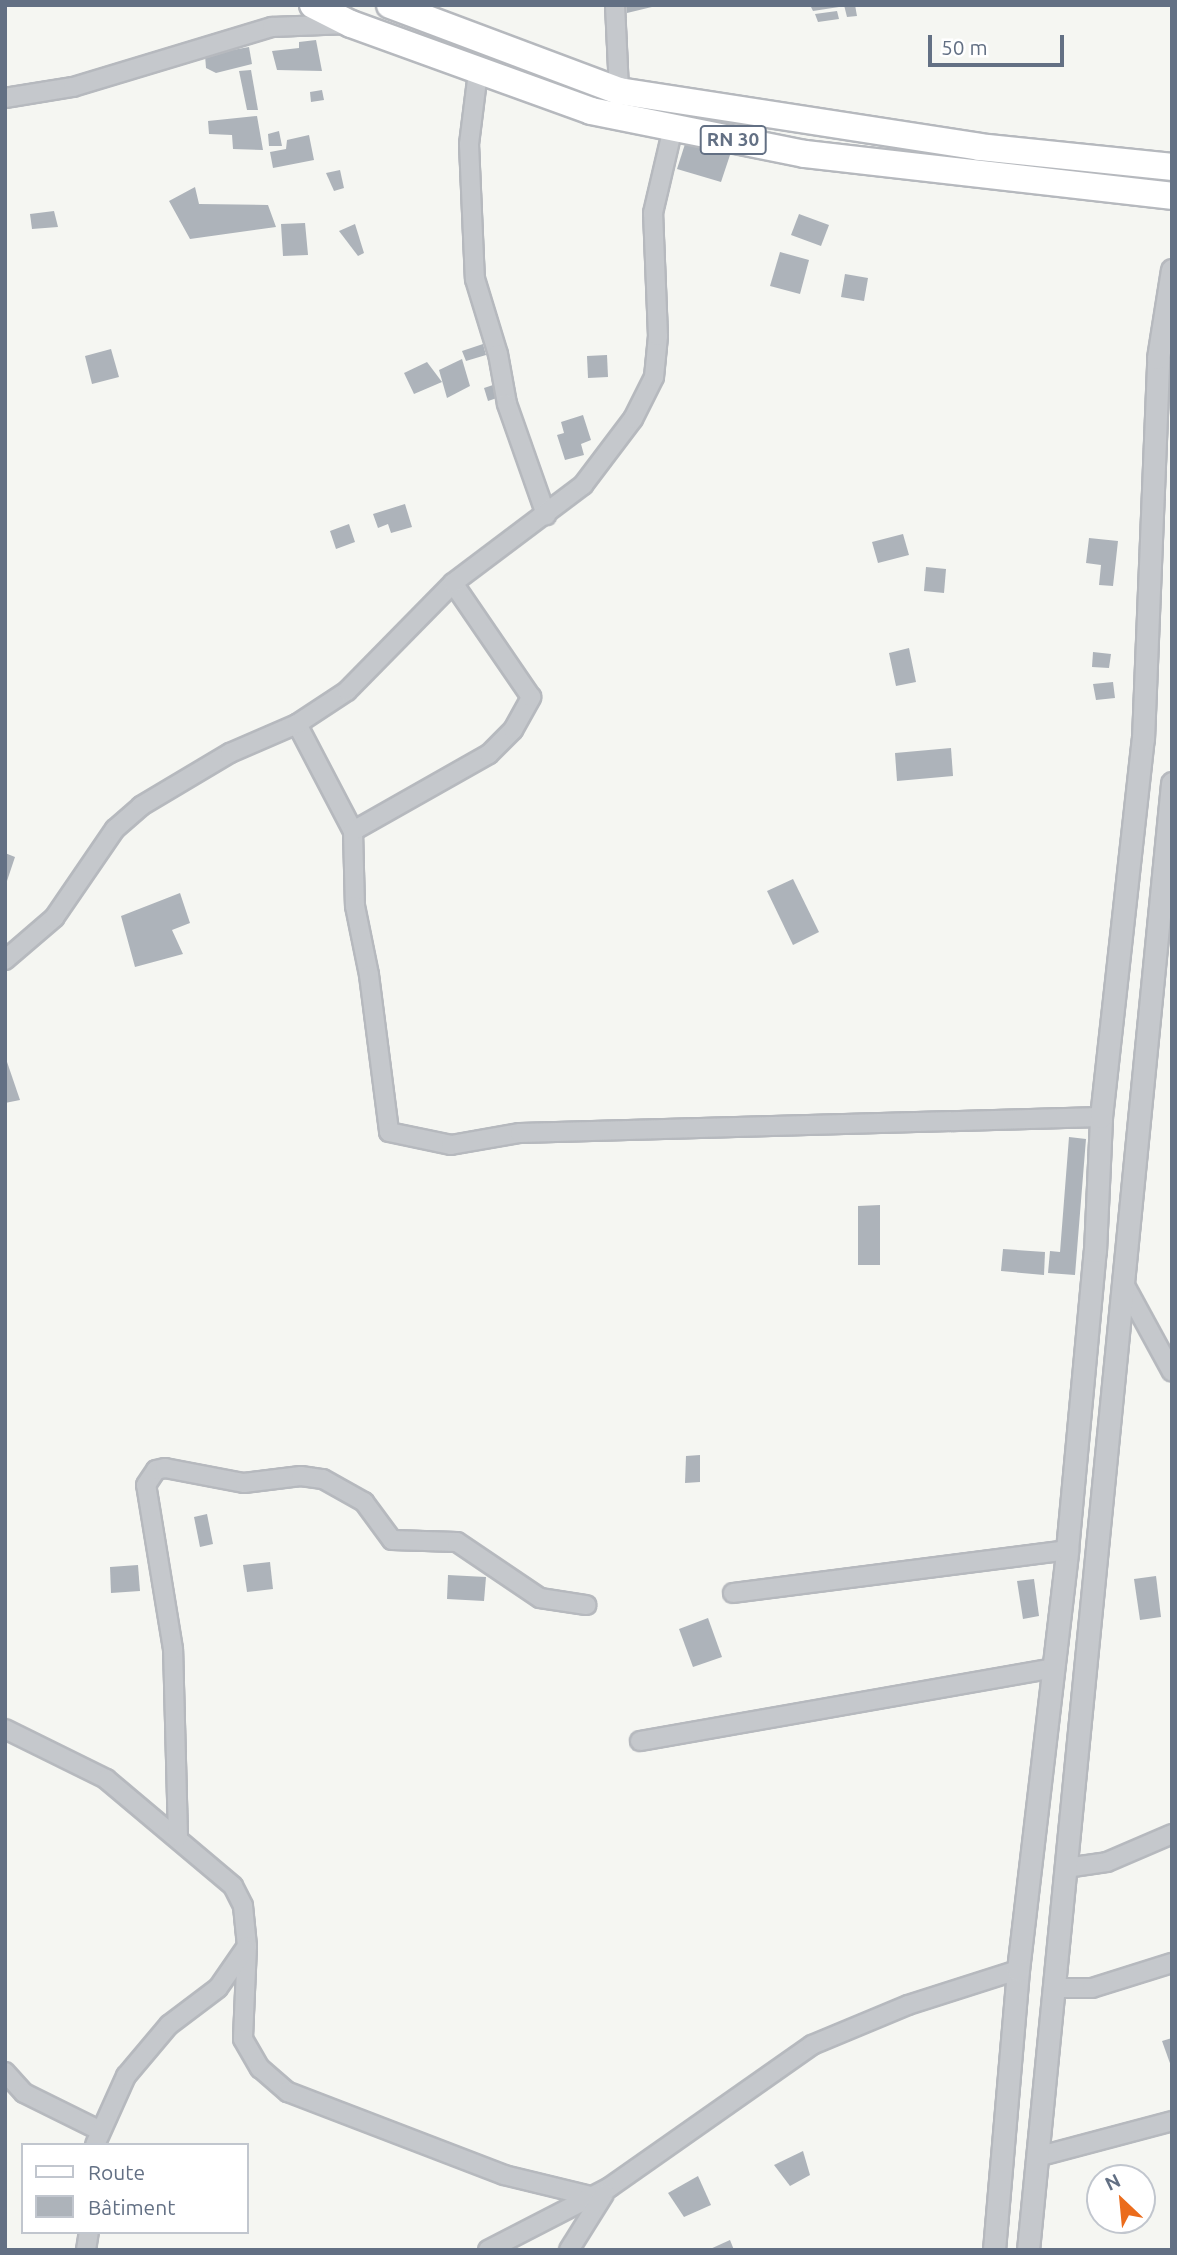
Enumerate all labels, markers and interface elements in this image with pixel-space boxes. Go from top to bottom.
scale bar [932,21,1068,65]
text: 50 m [941,35,988,59]
road number: RN 30 [698,124,768,156]
legend [21,2143,248,2234]
text: Route [88,2160,145,2184]
north arrow [1086,2164,1156,2234]
text: N [1101,2169,1124,2195]
text: Bâtiment [88,2195,175,2219]

